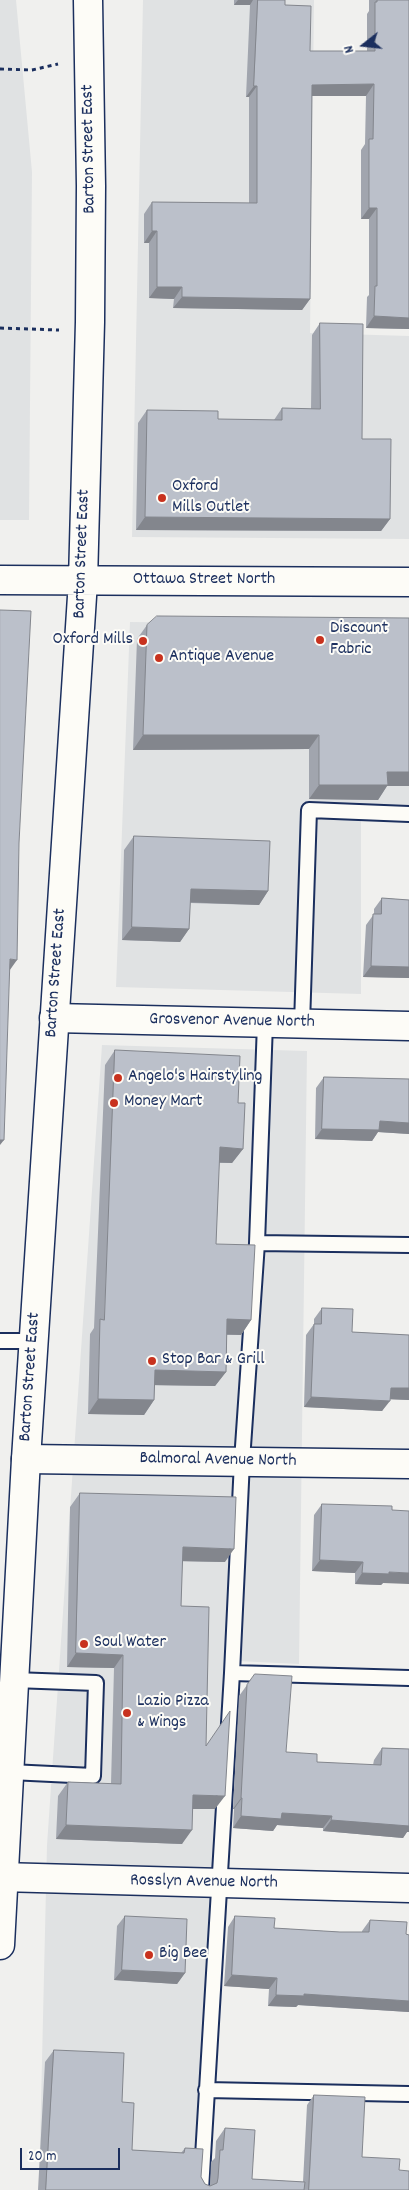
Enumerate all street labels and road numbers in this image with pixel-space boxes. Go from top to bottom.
street label: Barton Street East [78,84,102,214]
street label: Barton Street East [70,489,96,619]
street label: Ottawa Street North [133,570,275,592]
street label: Barton Street East [42,908,72,1038]
street label: Grosvenor Avenue North [149,1010,315,1034]
street label: Barton Street East [16,1312,46,1442]
street label: Balmoral Avenue North [139,1449,297,1473]
street label: Rosslyn Avenue North [130,1871,278,1895]

